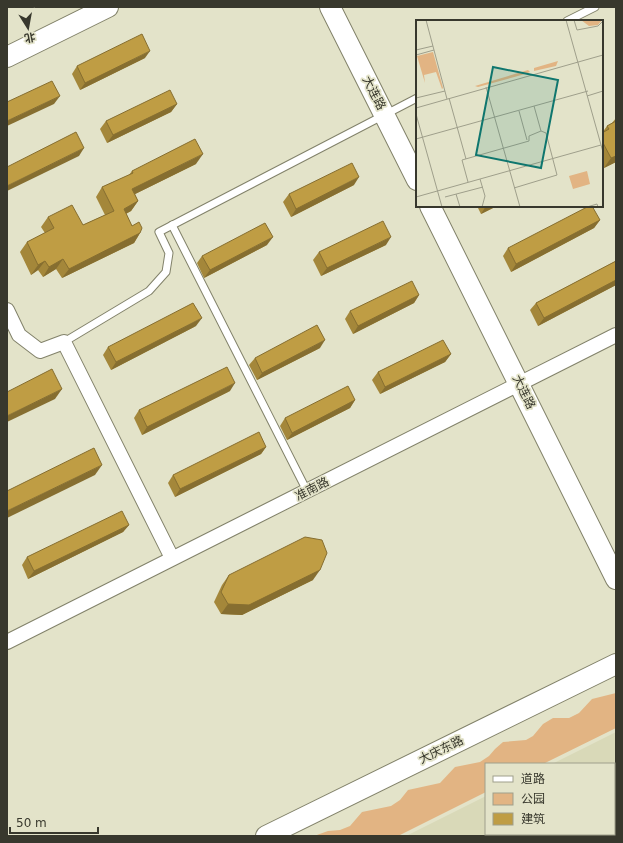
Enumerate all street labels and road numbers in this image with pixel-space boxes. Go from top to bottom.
street label: 大连路 [360,74,388,112]
street label: 大连路 [510,373,538,411]
street label: 准南路 [293,475,331,503]
street label: 大庆东路 [416,733,466,767]

